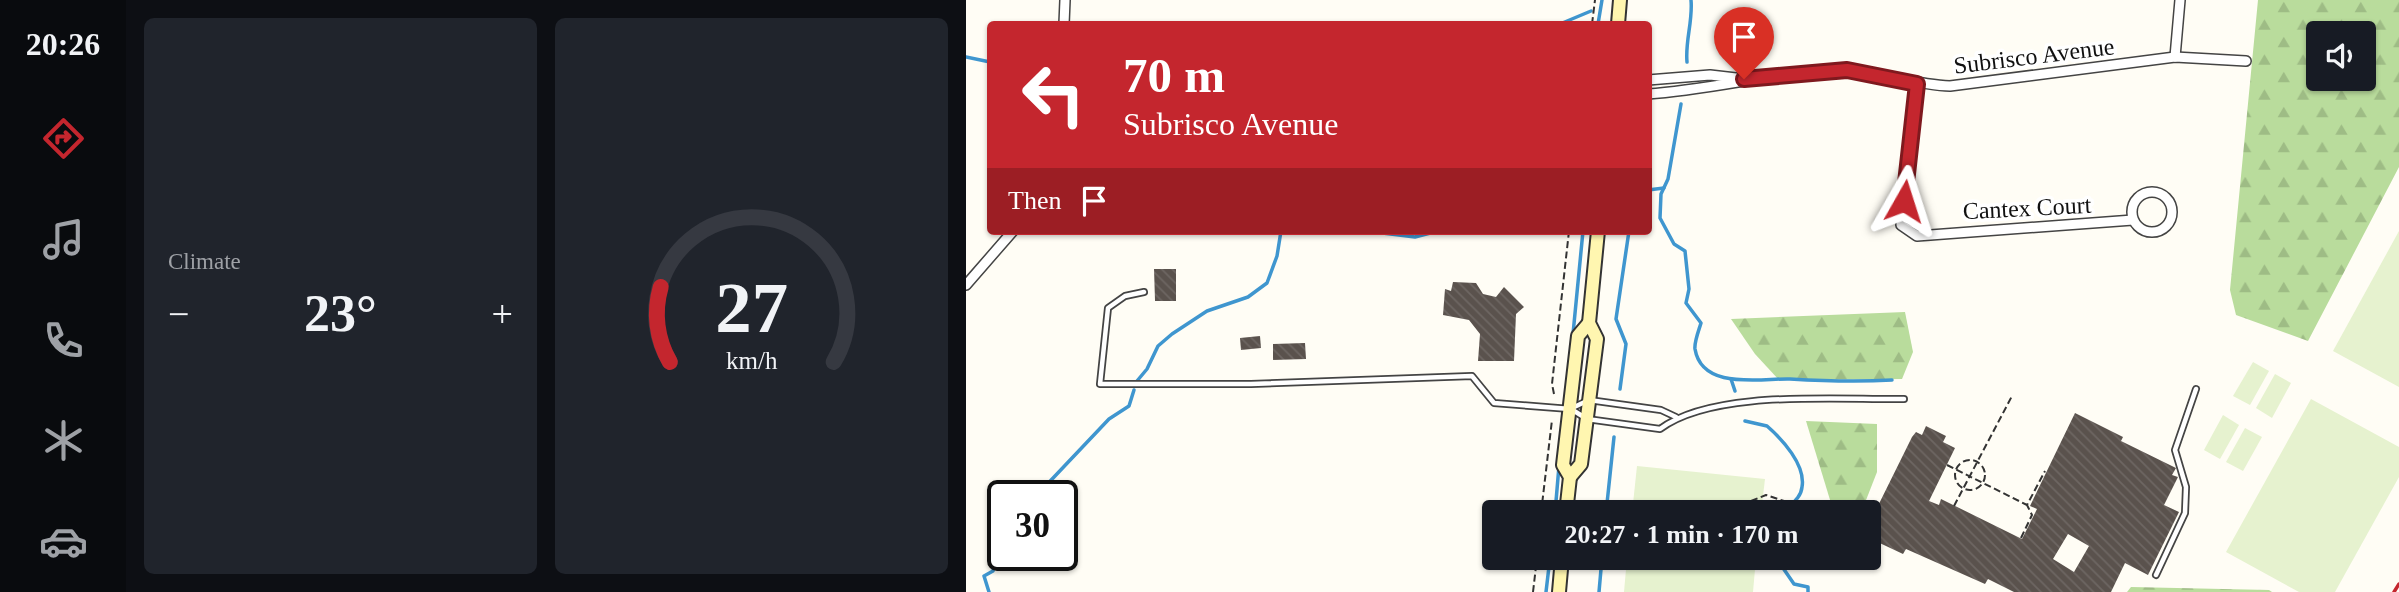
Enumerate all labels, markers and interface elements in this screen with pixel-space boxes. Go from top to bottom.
pin [1714,7,1774,79]
icon: arrive [1725,18,1763,56]
map controls [2306,21,2376,91]
button: sound [2306,21,2376,91]
text: 20:26 [26,26,100,62]
street label: Subrisco Avenue [1952,33,2116,79]
text: 70 m [1123,48,1225,103]
icon: left [1008,49,1099,140]
text: Subrisco Avenue [1123,106,1338,142]
icon: directions [39,114,88,163]
position arrow [1867,164,1941,238]
icon: arrive [1075,182,1113,220]
text: Then [1008,186,1061,215]
street label: Cantex Court [1962,192,2092,224]
icon: music [39,215,88,264]
text: Climate [168,249,241,274]
text: 27 [715,267,788,348]
text: 23° [304,285,377,342]
text: − [168,293,189,335]
text: + [492,293,513,335]
icon: phone [39,316,88,365]
text: km/h [726,347,778,374]
icon: climate [39,416,88,465]
speed limit sign: 30 [987,480,1078,571]
icon: car [39,517,88,566]
text: 20:27 · 1 min · 170 m [1565,520,1799,549]

